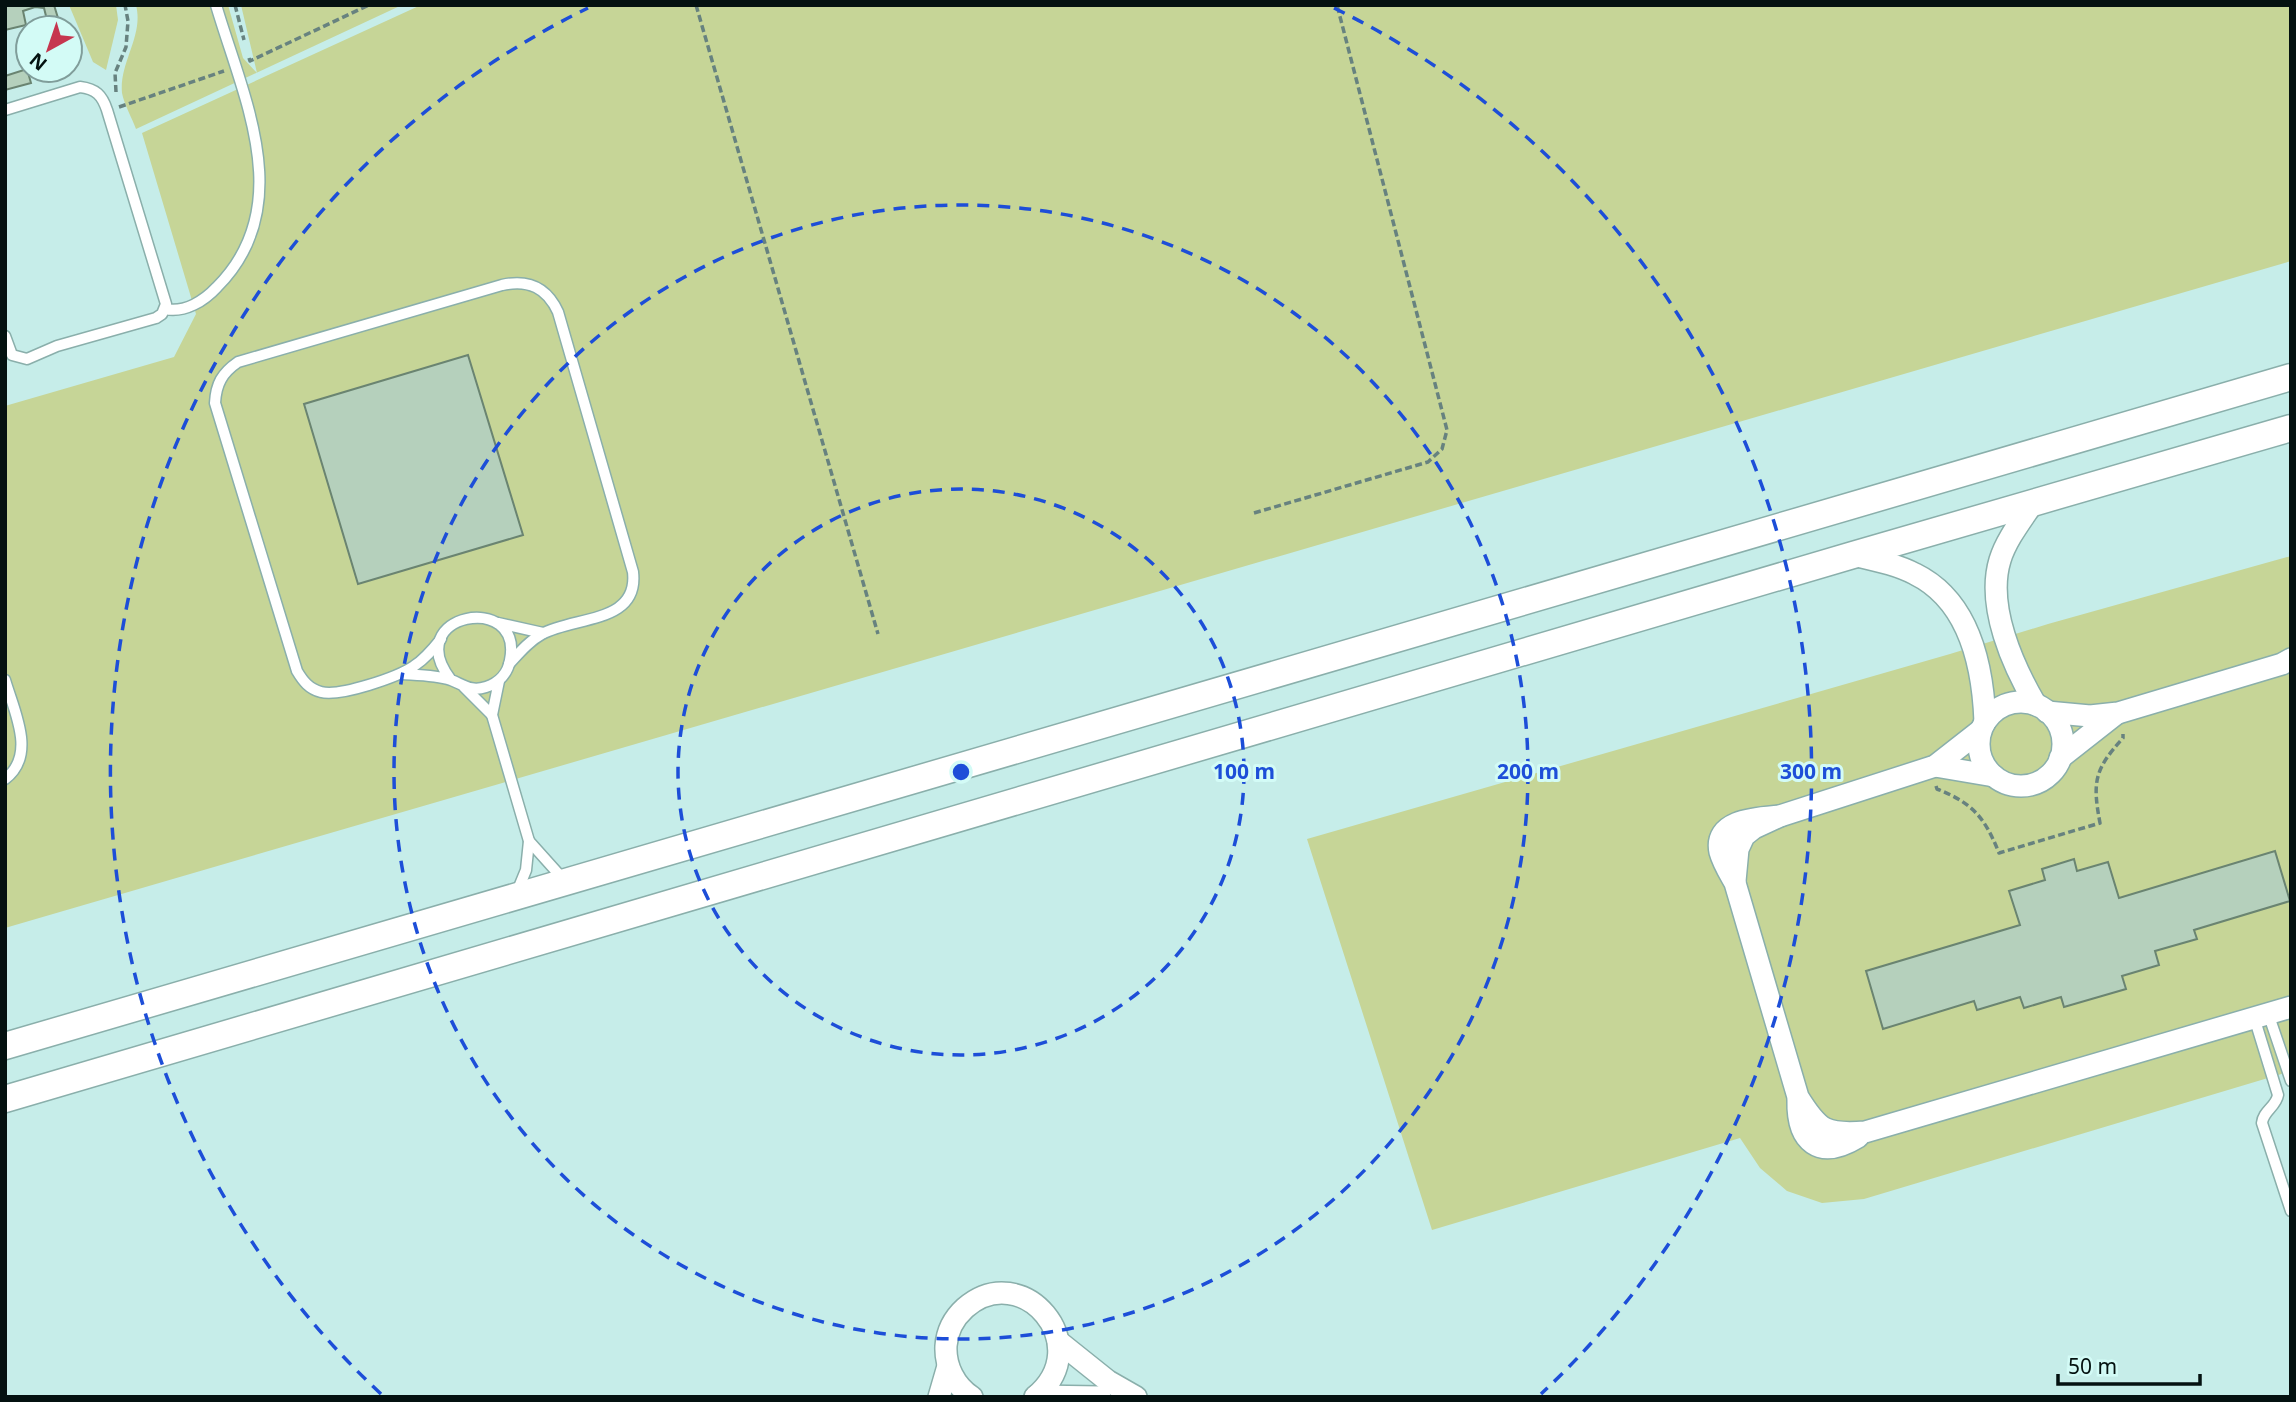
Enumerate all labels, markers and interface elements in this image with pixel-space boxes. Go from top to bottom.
north arrow [14,14,84,84]
text: N [24,47,52,77]
text: 100 m [1213,757,1275,785]
text: 200 m [1497,757,1559,785]
text: 300 m [1780,757,1842,785]
centre of rings [949,760,973,784]
scale bar [2058,1342,2200,1386]
text: 50 m [2068,1352,2117,1380]

